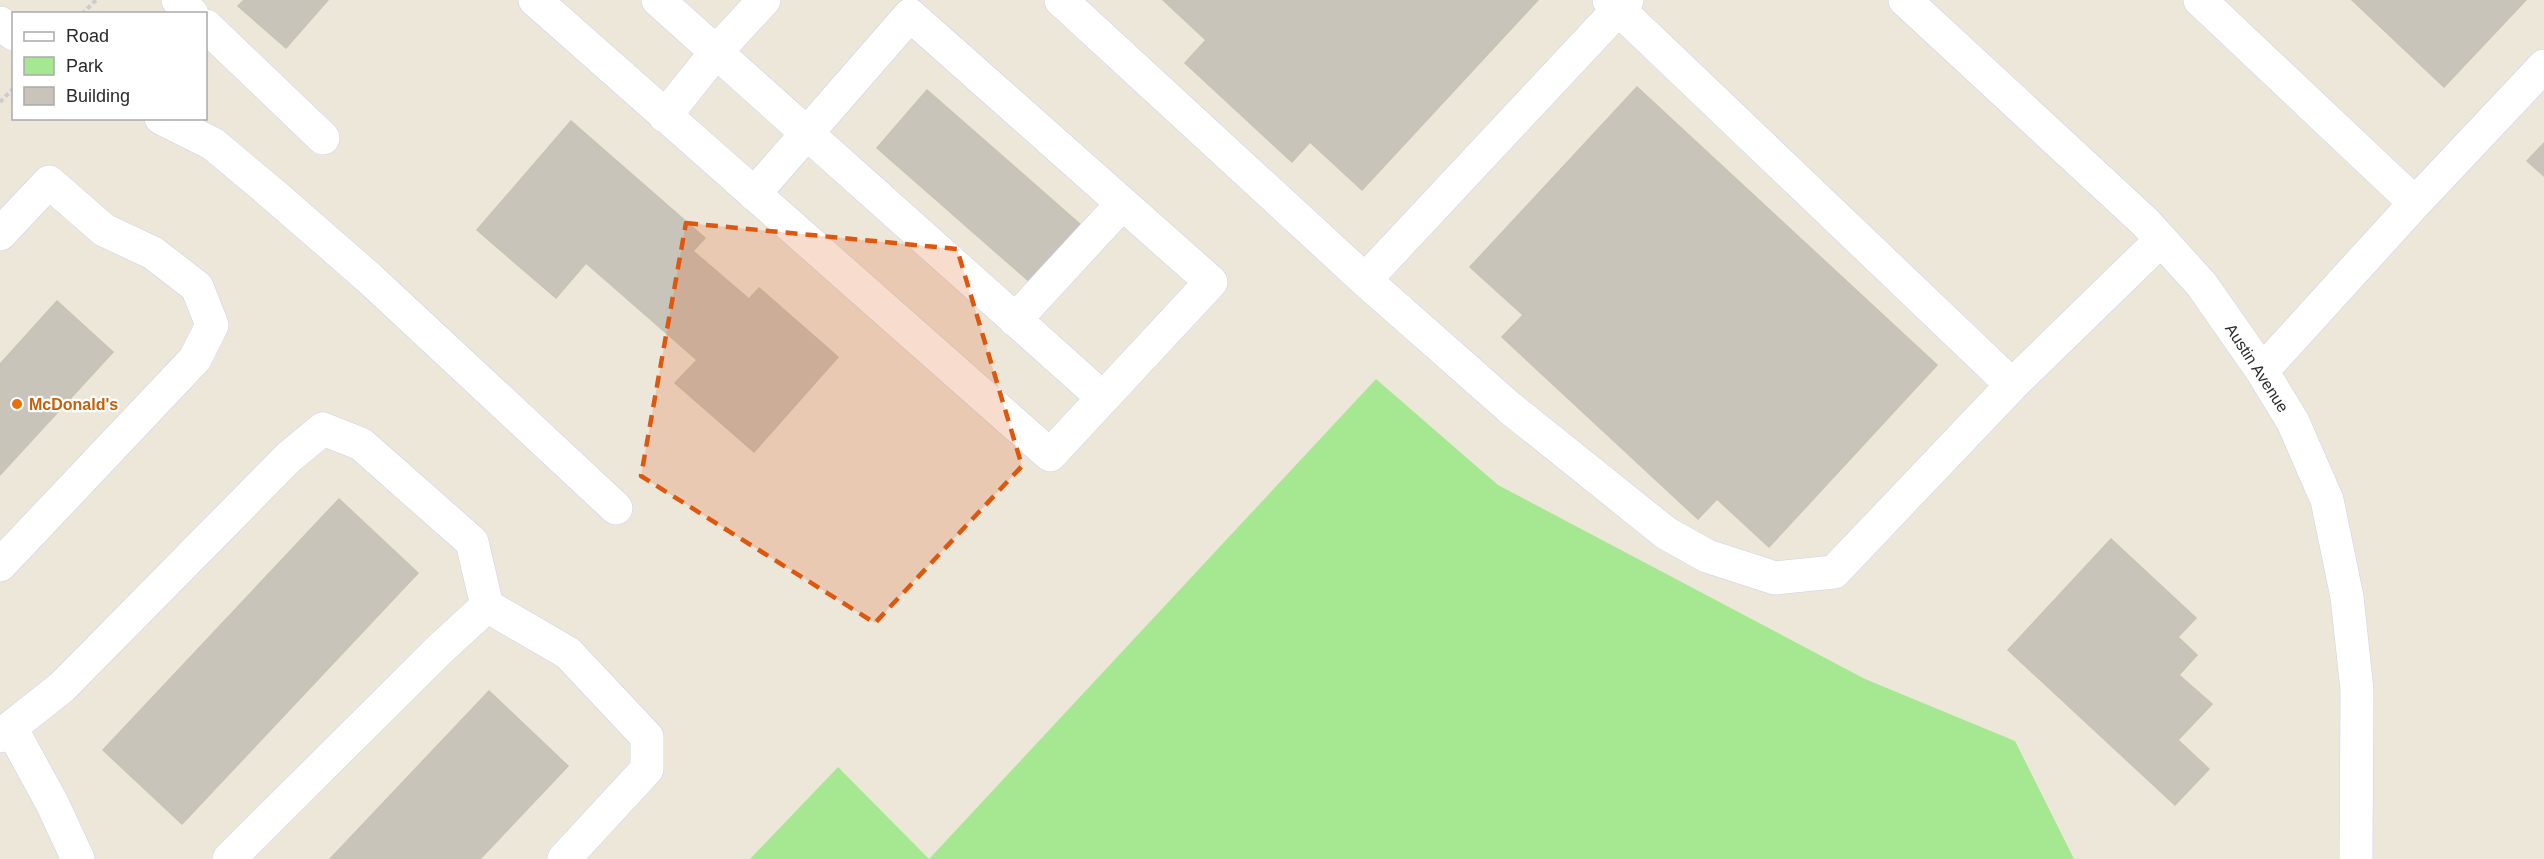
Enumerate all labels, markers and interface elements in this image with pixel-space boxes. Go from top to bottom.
legend [12,12,207,120]
text: Road [66,26,109,46]
text: Park [66,56,104,76]
text: Building [66,86,130,106]
street label: Austin Avenue [2222,321,2292,415]
place label: McDonald's [29,396,118,413]
marker: McDonald's [10,397,24,411]

